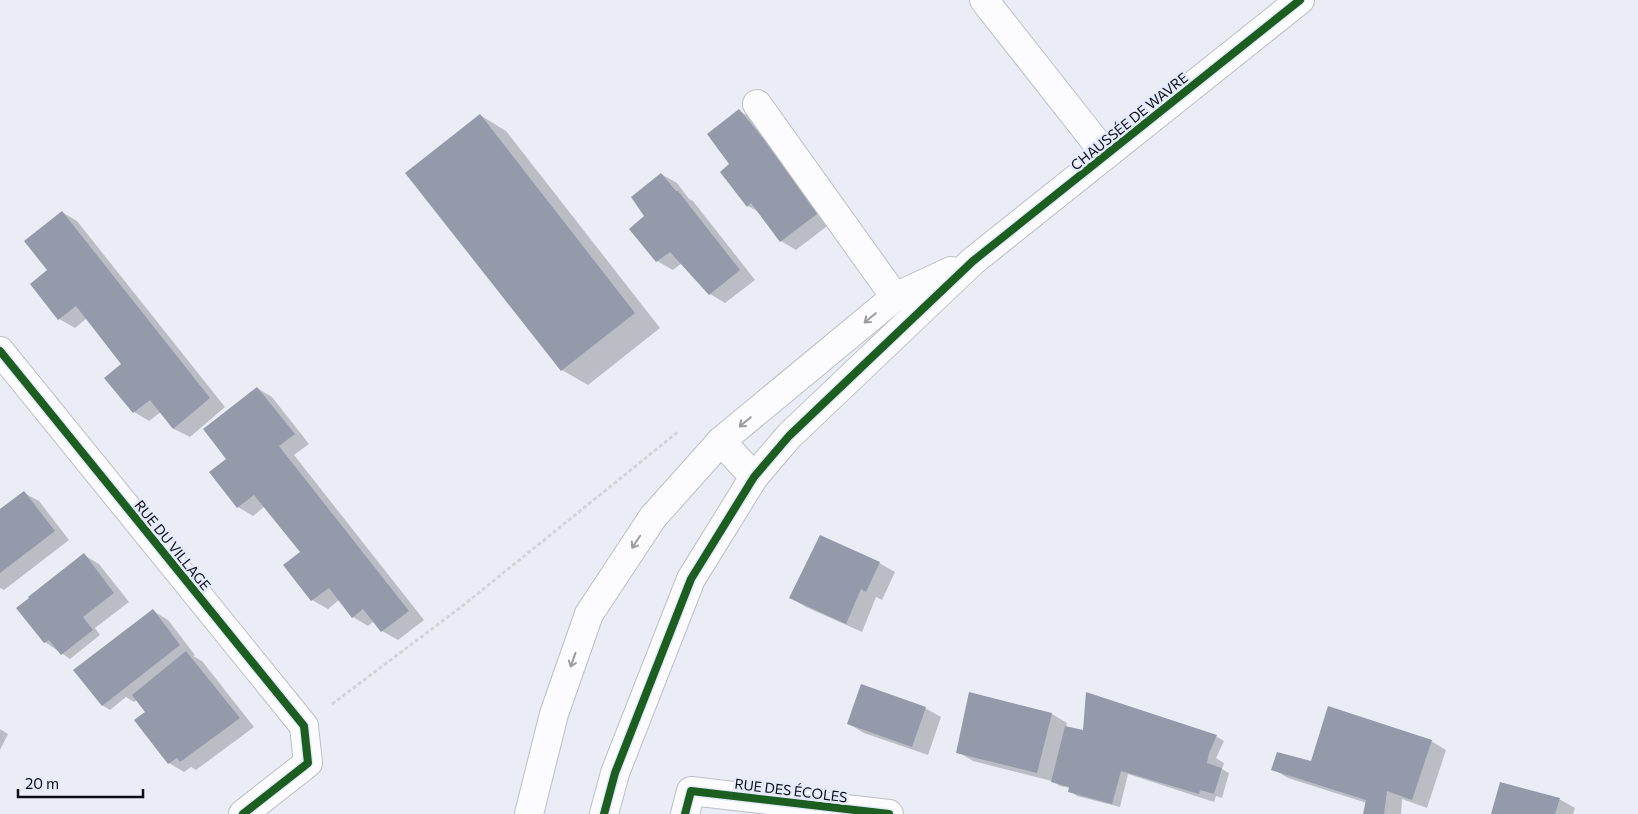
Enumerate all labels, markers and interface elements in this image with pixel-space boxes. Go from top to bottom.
street label: CHAUSSÉE DE WAVRE [1067,69,1191,173]
one-way arrow [864,313,877,324]
one-way arrow [739,416,752,427]
street label: RUE DU VILLAGE [131,497,215,593]
one-way arrow [631,535,642,549]
one-way arrow [568,651,577,667]
scale bar [18,766,142,798]
text: 20 m [25,774,59,792]
street label: RUE DES ÉCOLES [734,775,848,805]

